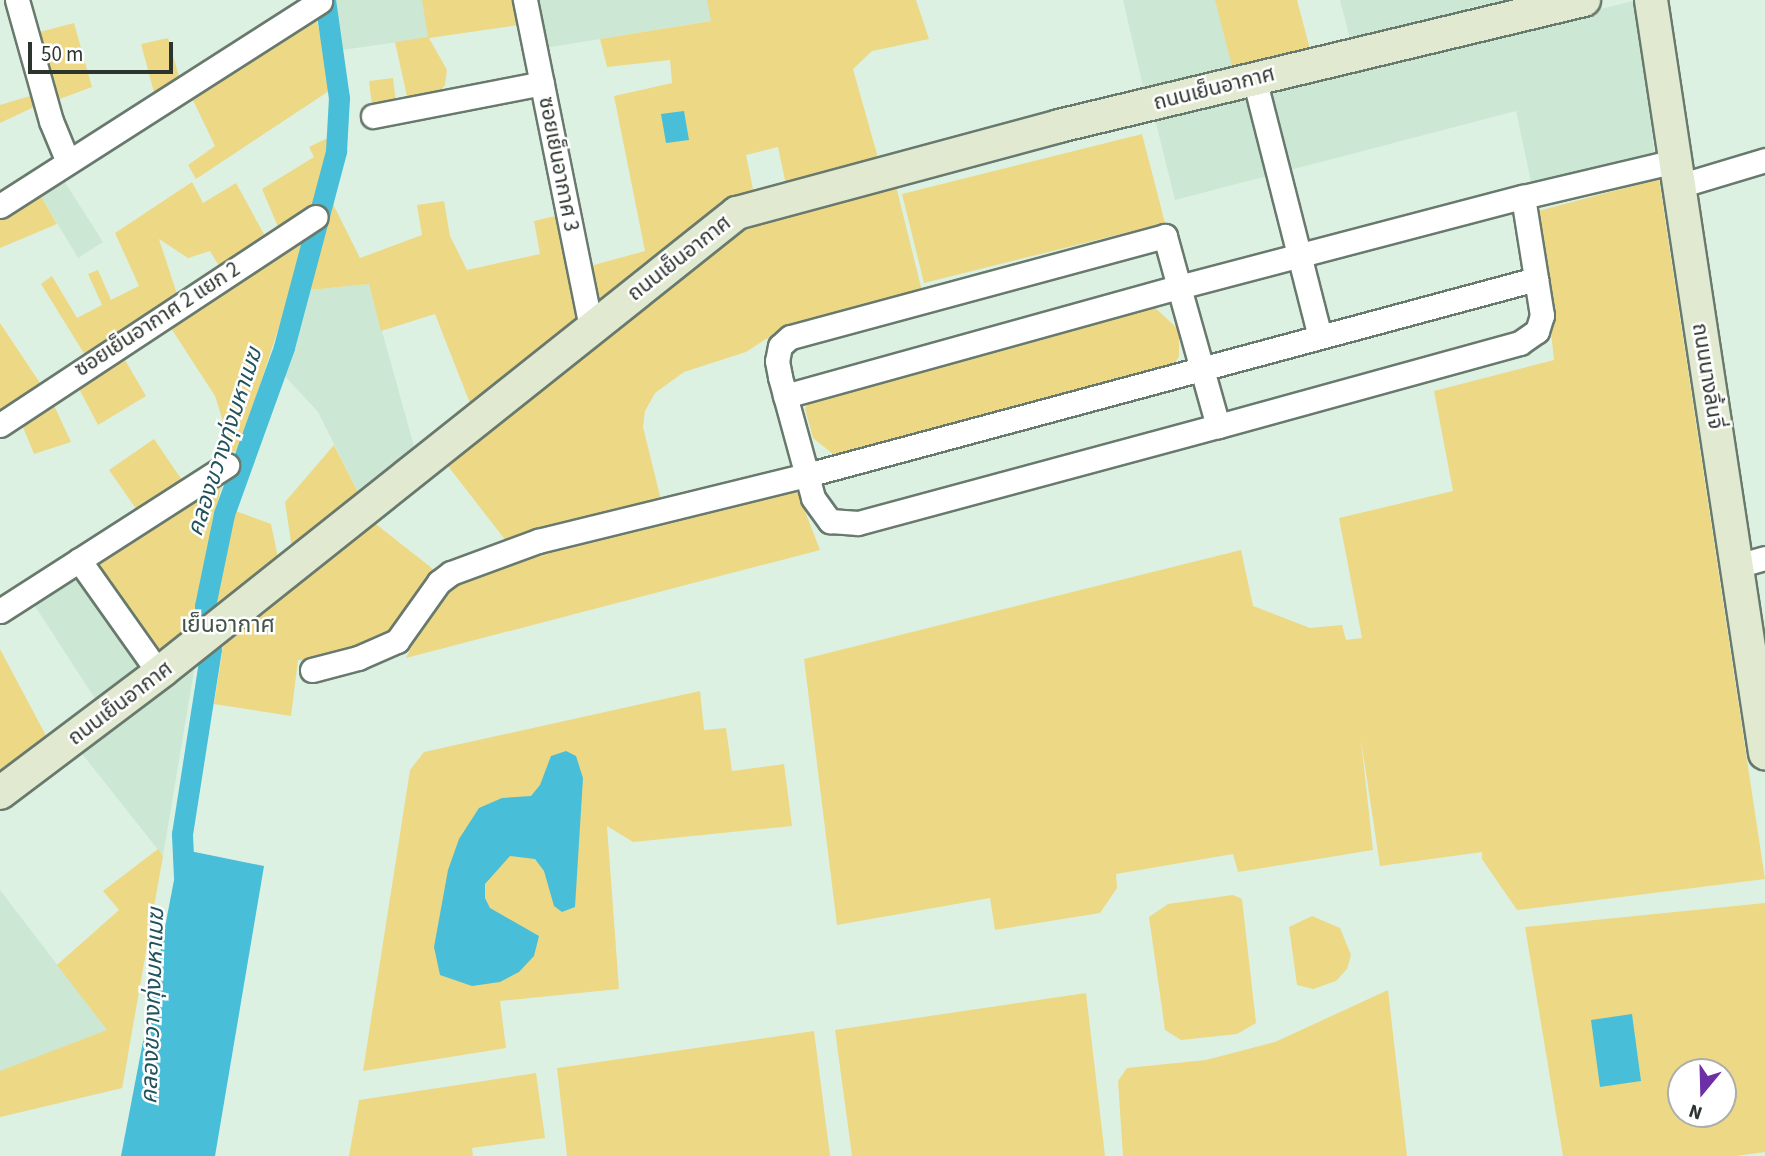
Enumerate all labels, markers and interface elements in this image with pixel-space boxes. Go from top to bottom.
scale bar [32,28,177,72]
text: 50 m [41,39,83,69]
street label: ถนนเย็นอากาศ [1151,61,1277,115]
street label: ซอยเย็นอากาศ 3 [534,95,584,233]
street label: ถนนเย็นอากาศ [622,210,736,306]
street label: ซอยเย็นอากาศ 2 แยก 2 [70,256,244,382]
street label: ถนนนางลิ้นจี่ [1687,321,1729,431]
water label: คลองขวางทุ่งมหาเมฆ [182,344,268,540]
district label: เย็นอากาศ [181,611,275,639]
street label: ถนนเย็นอากาศ [63,656,177,750]
water label: คลองขวางทุ่งมหาเมฆ [136,907,170,1105]
north arrow [1667,1058,1737,1128]
text: N [1685,1097,1706,1126]

